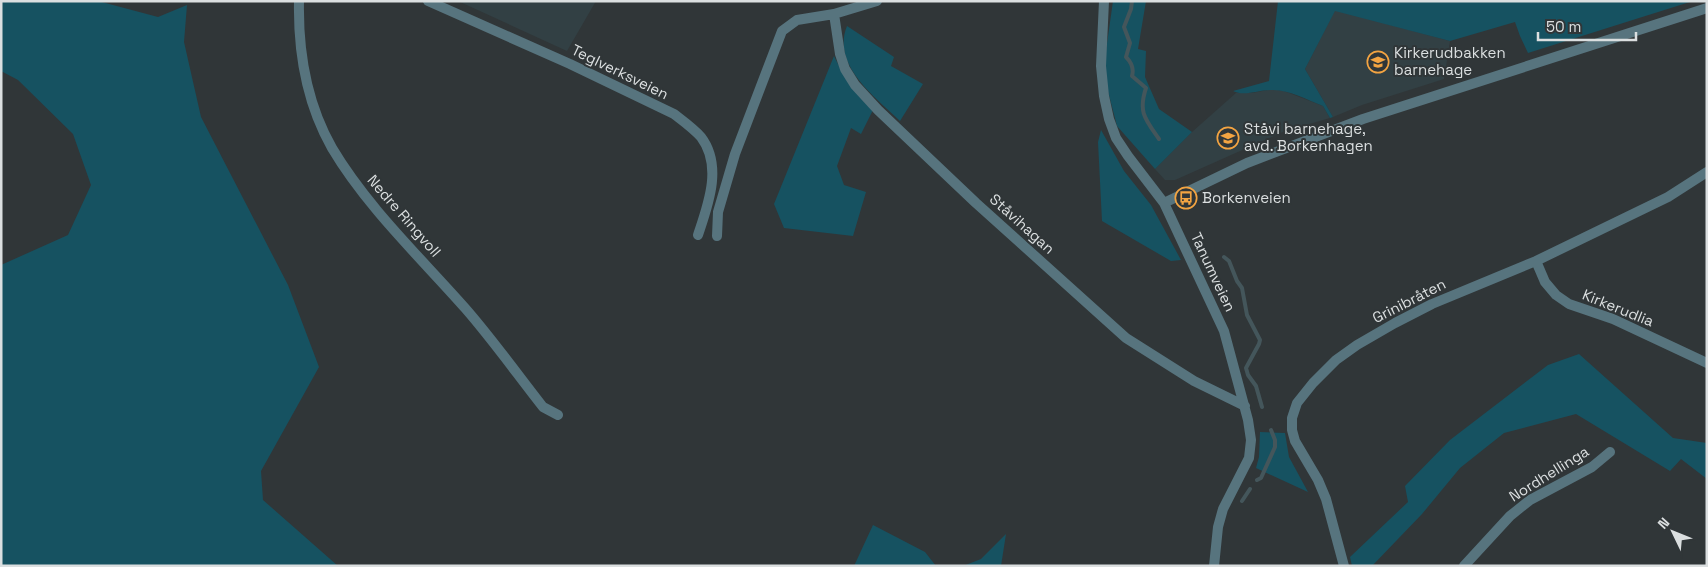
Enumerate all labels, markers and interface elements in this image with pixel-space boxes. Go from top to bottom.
scale bar [1538,10,1636,42]
text: 50 m [1546,17,1581,36]
street label: Teglverksveien [569,40,672,103]
place label: Kirkerudbakken barnehage [1394,43,1506,79]
school or university icon: Kirkerudbakken barnehage [1366,50,1390,74]
place label: Ståvi barnehage, avd. Borkenhagen [1244,119,1373,155]
school or university icon: Ståvi barnehage, avd. Borkenhagen [1216,126,1240,150]
street label: Nedre Ringvoll [363,171,445,261]
bus stop icon: Borkenveien [1174,186,1198,210]
place label: Borkenveien [1202,188,1291,207]
street label: Ståvihagan [986,189,1059,258]
street label: Tanumveien [1187,229,1240,315]
street label: Grinibråten [1369,274,1449,327]
street label: Kirkerudlia [1580,285,1657,331]
street label: Nordhellinga [1505,441,1593,506]
north arrow [1648,507,1698,557]
text: N [1654,514,1673,533]

